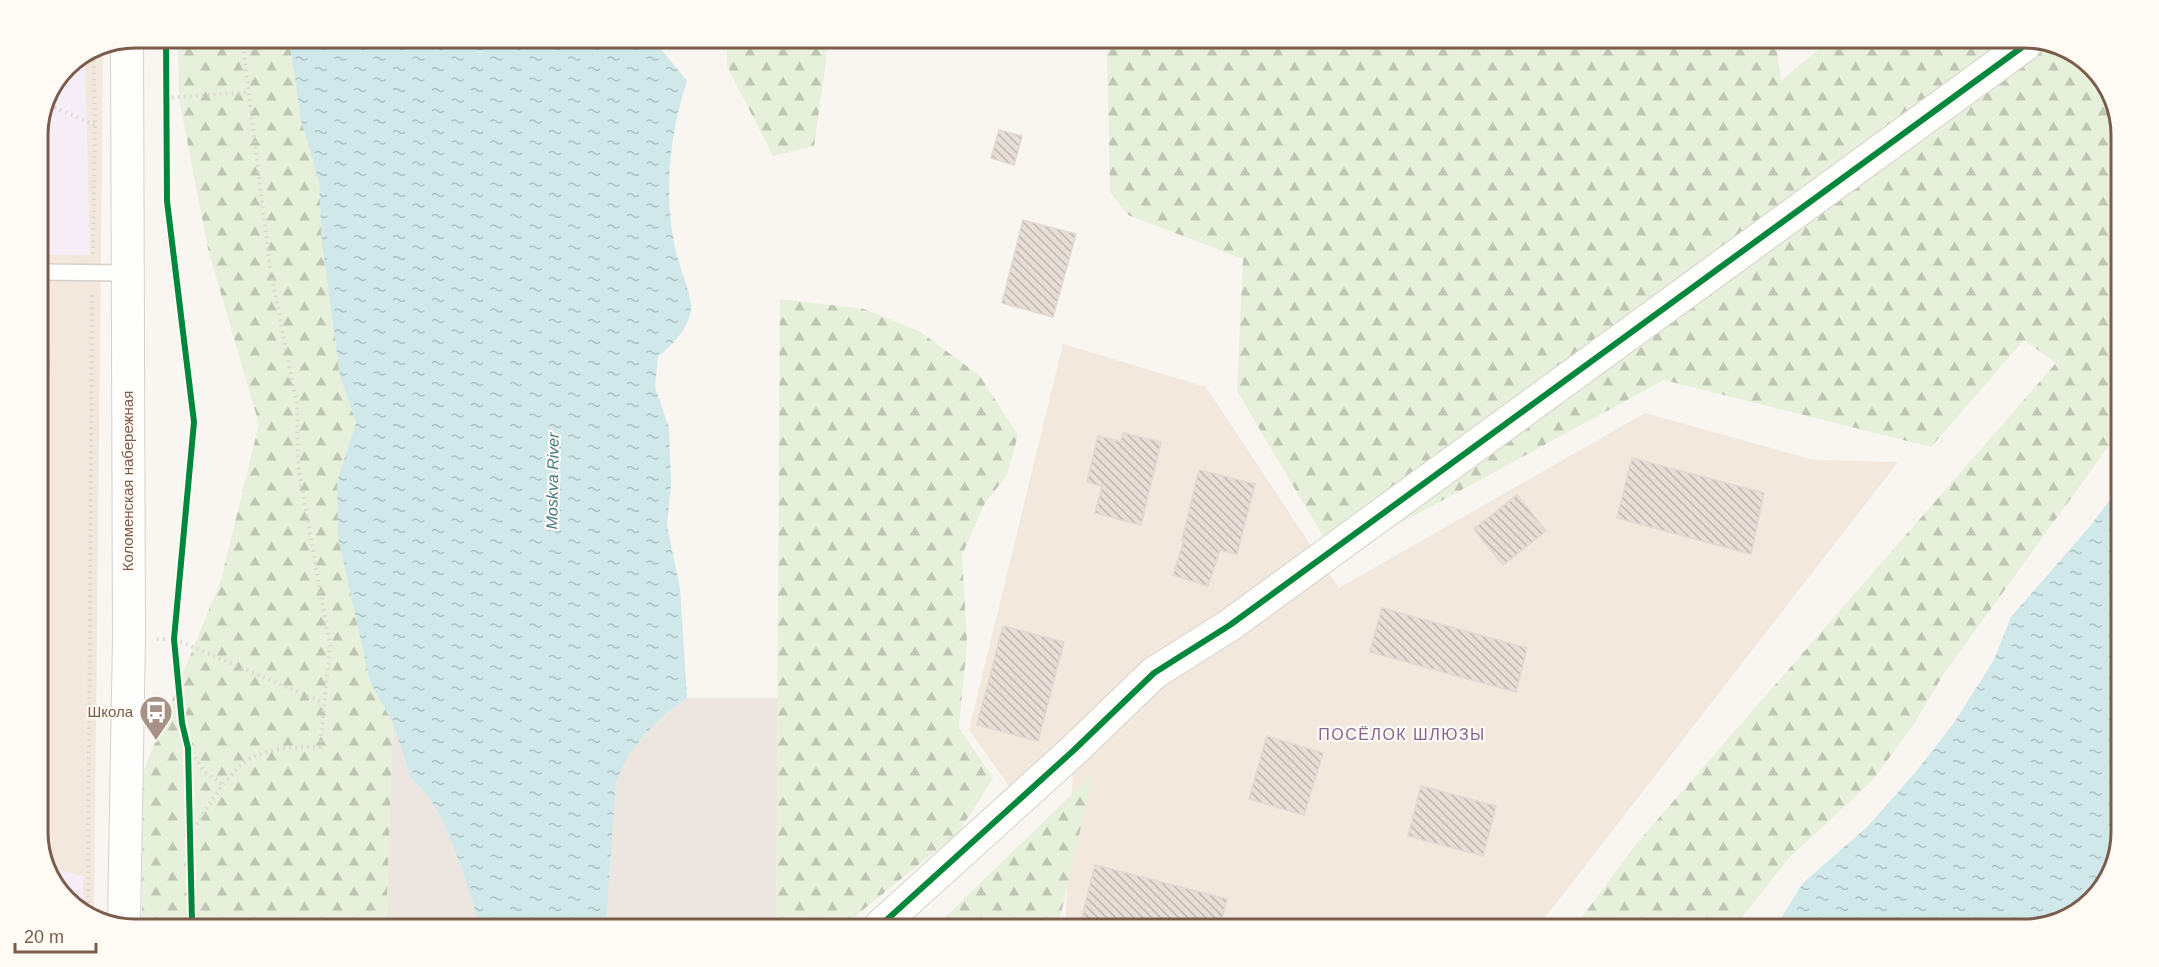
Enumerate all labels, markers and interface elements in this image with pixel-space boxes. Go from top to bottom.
street label: Коломенская набережная [119,391,136,571]
water label: Moskva River [543,432,562,530]
bus stop icon: Школа [138,694,174,741]
place label: Школа [87,703,134,720]
district label: ПОСЁЛОК ШЛЮЗЫ [1318,726,1486,743]
scale bar [15,916,96,954]
text: 20 m [24,927,64,947]

